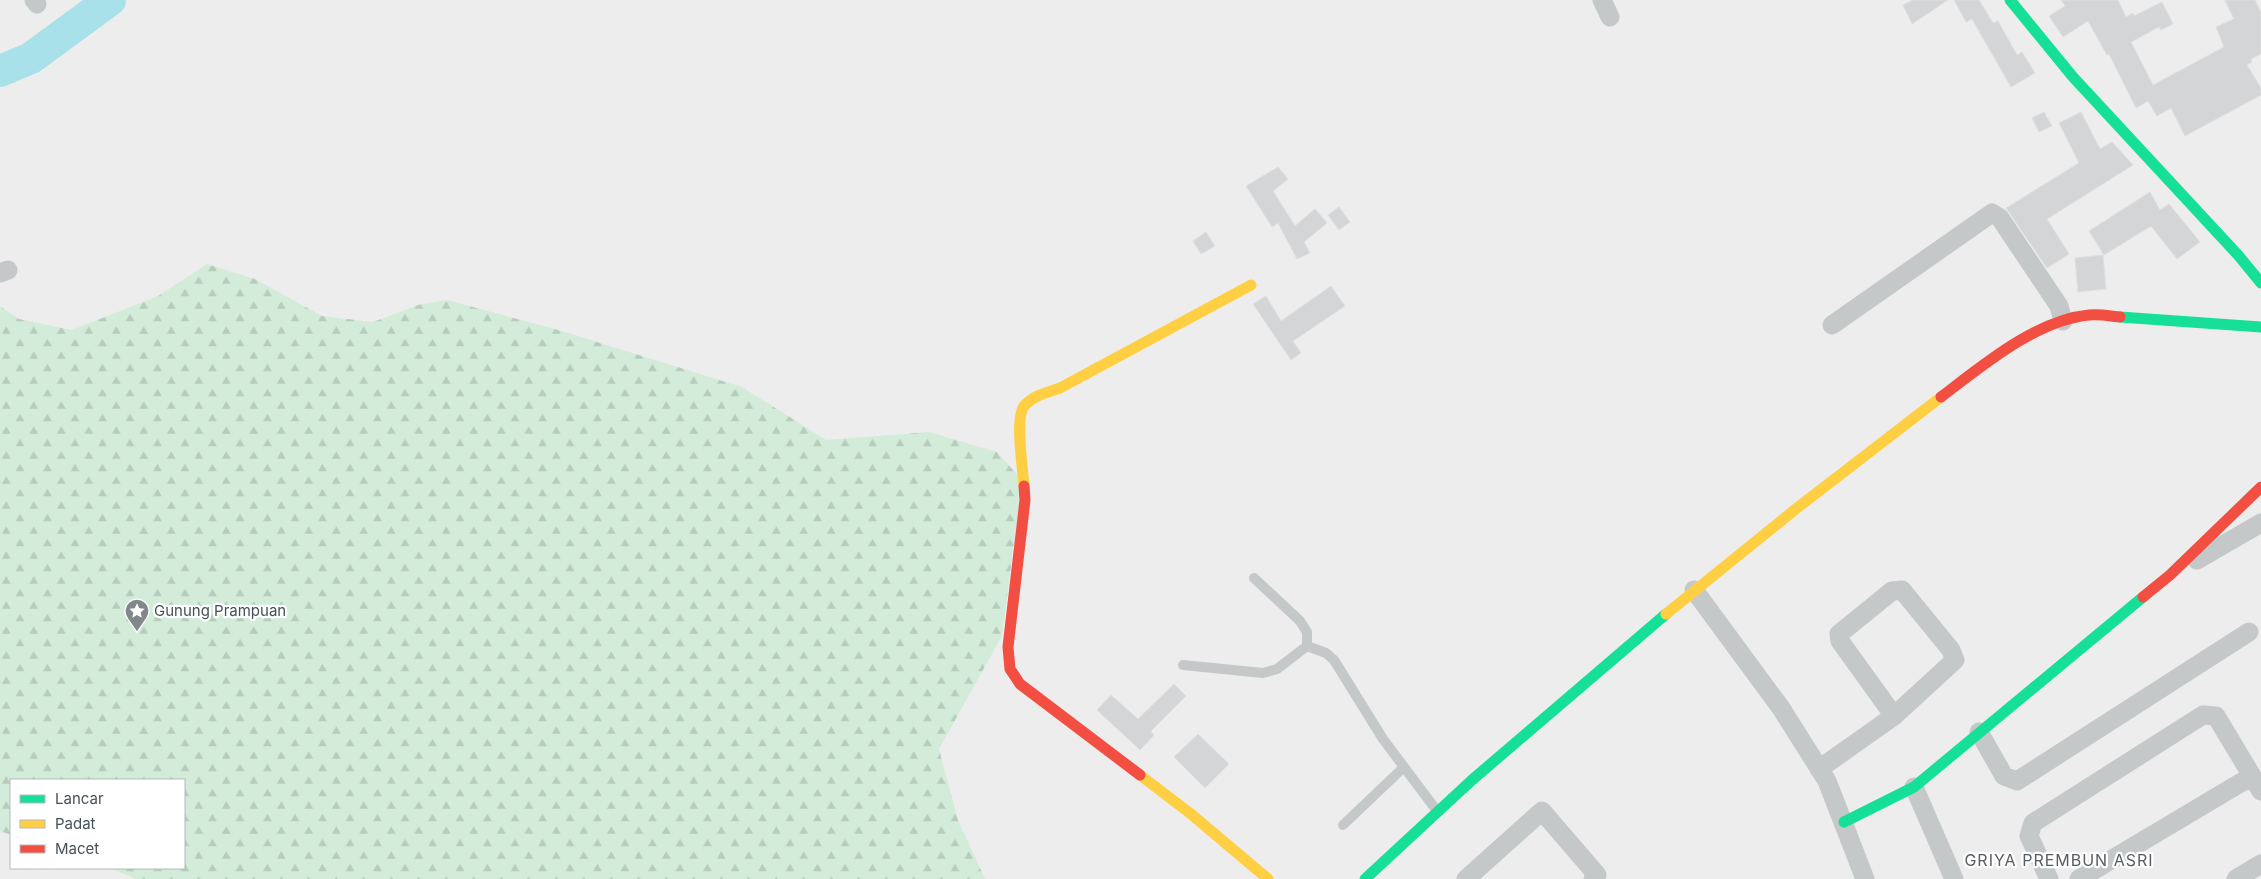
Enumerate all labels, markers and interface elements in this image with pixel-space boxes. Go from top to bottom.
place icon: Gunung Prampuan [124,598,150,632]
place label: Gunung Prampuan [154,601,286,620]
legend [10,779,185,869]
text: Lancar [55,789,104,808]
text: Padat [55,814,96,833]
text: Macet [55,839,99,858]
district label: GRIYA PREMBUN ASRI [1964,850,2154,870]

